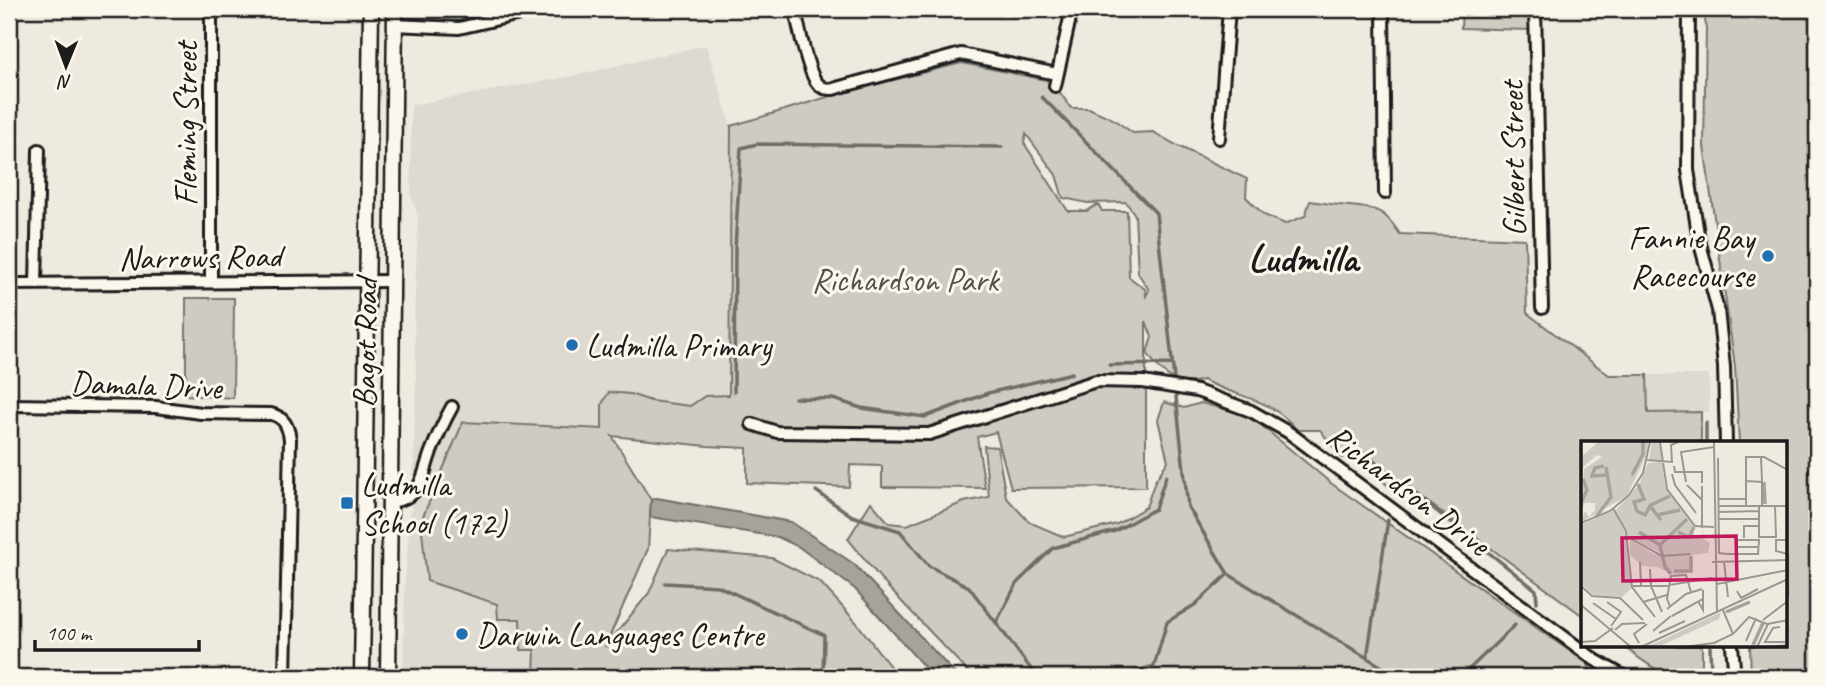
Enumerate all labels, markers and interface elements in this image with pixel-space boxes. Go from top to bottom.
north arrow [32,32,102,102]
street label: Fleming Street [165,39,207,206]
text: N [56,70,72,94]
street label: Gilbert Street [1491,78,1535,237]
place label: Fannie Bay Racecourse [1628,217,1757,297]
district label: Ludmilla [1248,233,1361,283]
street label: Narrows Road [118,234,287,279]
marker: Fannie Bay Racecourse [1760,248,1776,264]
park label: Richardson Park [812,259,1000,301]
street label: Bagot Road [343,273,387,408]
place label: Ludmilla Primary [586,325,774,367]
marker: Ludmilla Primary [564,337,580,353]
street label: Damala Drive [70,361,225,409]
street label: Richardson Drive [1318,415,1500,566]
inset map [1581,441,1787,648]
place label: Ludmilla School (172) [361,464,508,544]
marker: Ludmilla School (172) [339,495,355,511]
scale bar [35,609,200,653]
place label: Darwin Languages Centre [476,614,766,656]
text: 100 m [46,620,93,646]
marker: Darwin Languages Centre [454,626,470,642]

